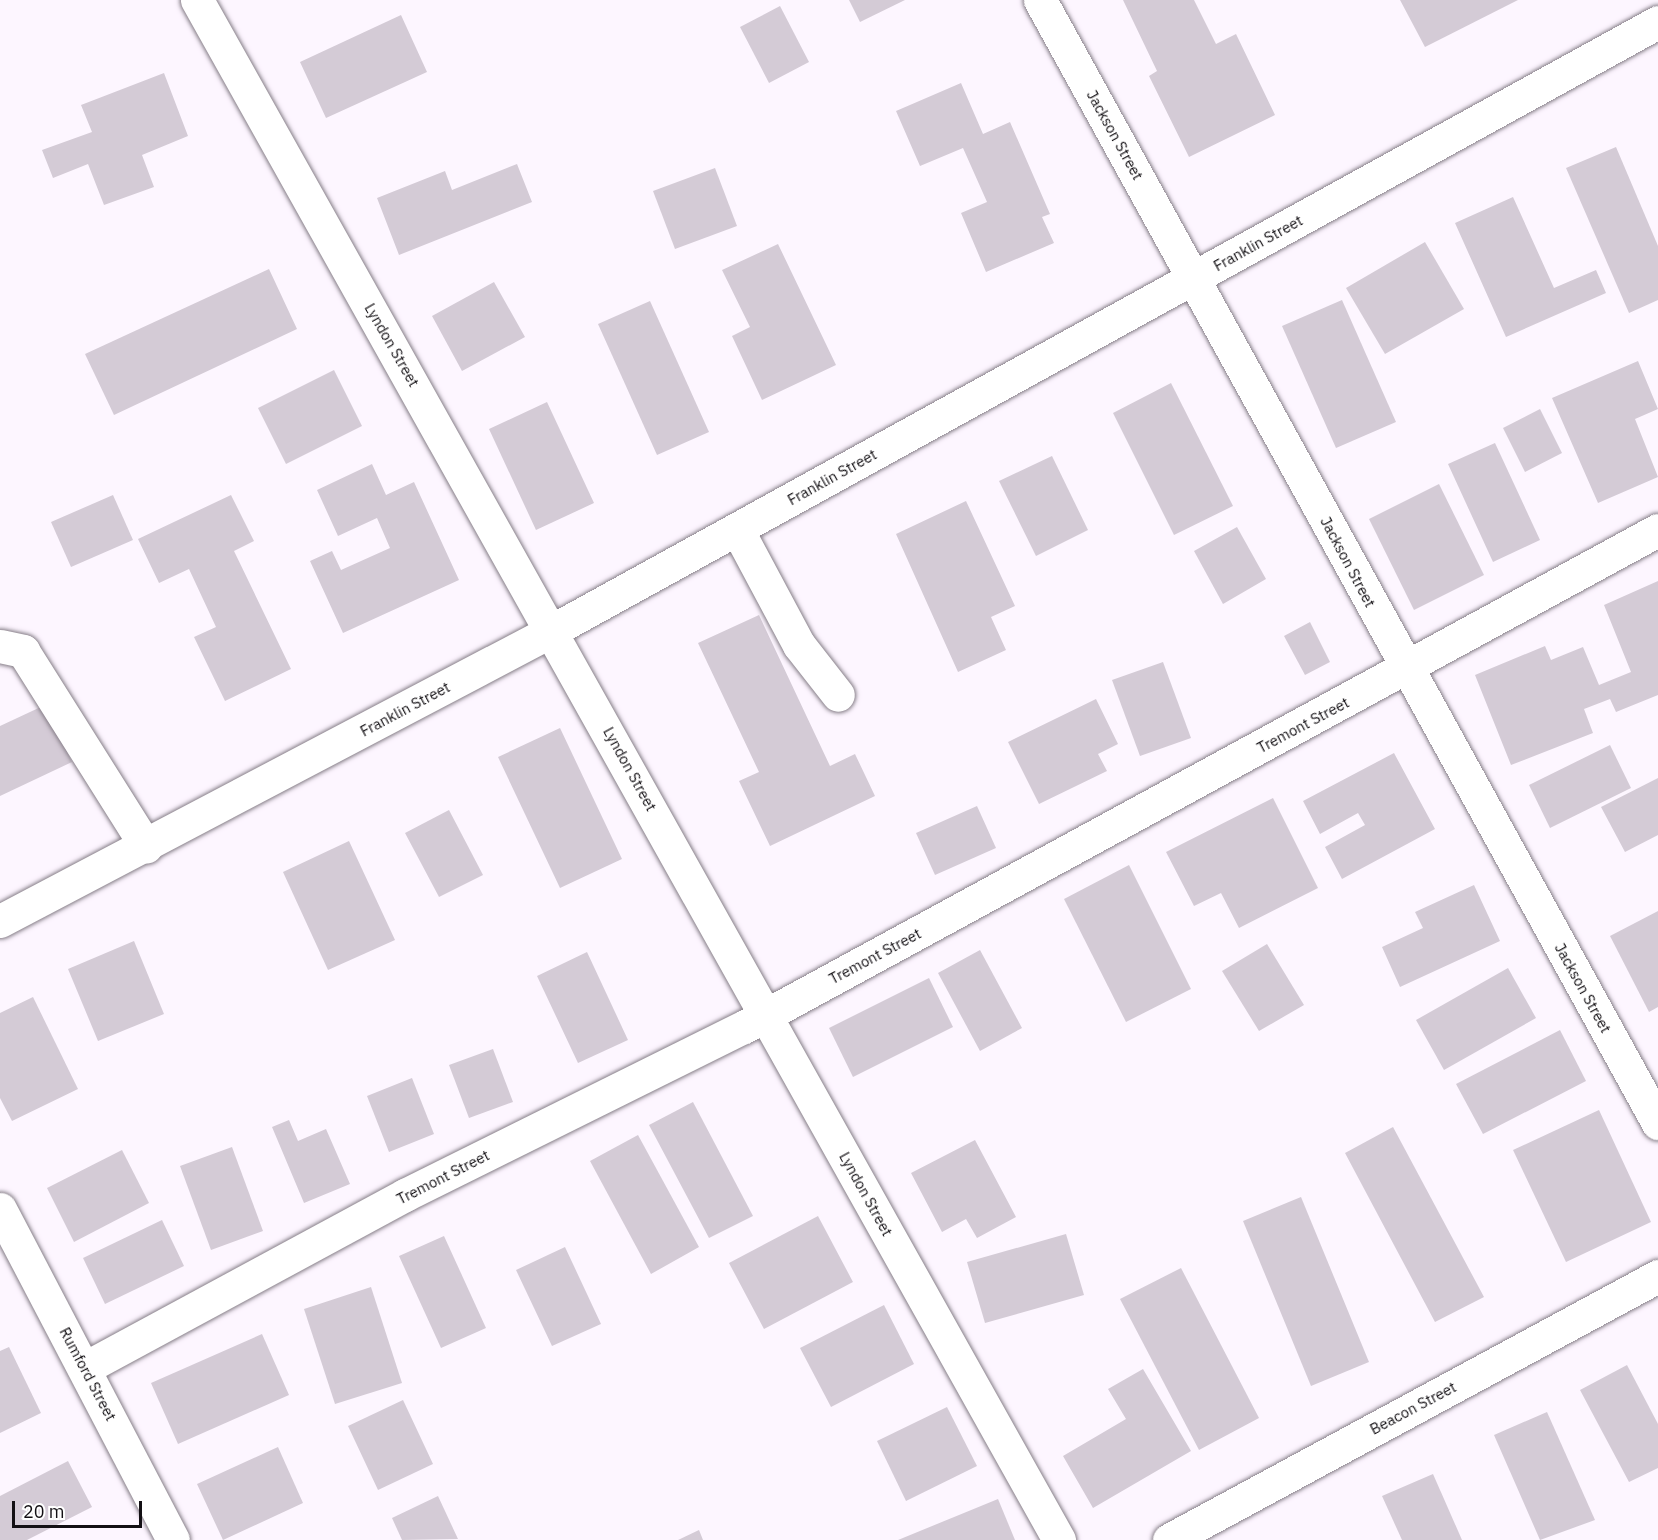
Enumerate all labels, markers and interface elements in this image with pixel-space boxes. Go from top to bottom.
street label: Jackson Street [1083,87,1147,183]
street label: Franklin Street [1210,211,1306,275]
street label: Lyndon Street [361,300,423,390]
street label: Franklin Street [784,445,880,509]
street label: Jackson Street [1317,514,1379,610]
street label: Franklin Street [357,678,453,740]
street label: Tremont Street [1254,693,1352,757]
street label: Lyndon Street [600,724,660,814]
street label: Tremont Street [826,924,924,988]
street label: Jackson Street [1551,940,1615,1036]
street label: Tremont Street [394,1146,492,1208]
street label: Lyndon Street [836,1149,896,1239]
street label: Rumford Street [56,1324,120,1424]
street label: Beacon Street [1367,1378,1459,1438]
scale bar [15,1489,146,1527]
text: 20 m [23,1500,65,1523]

